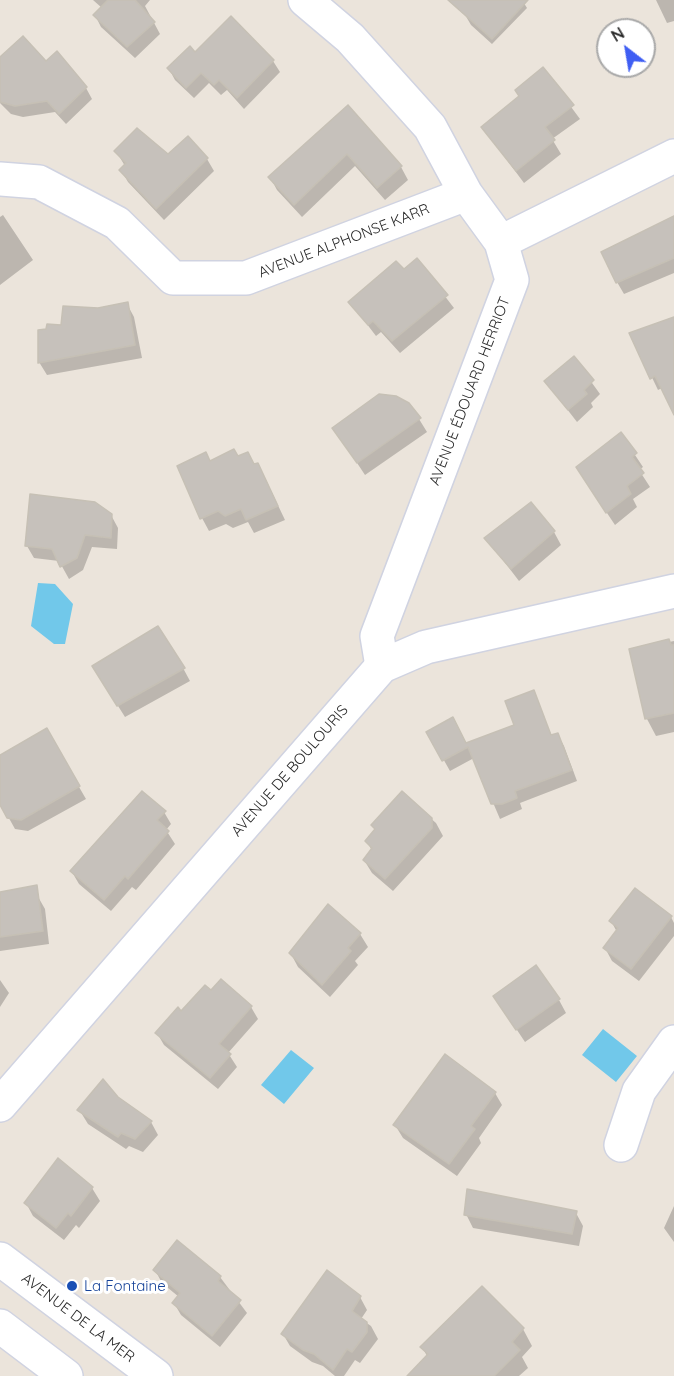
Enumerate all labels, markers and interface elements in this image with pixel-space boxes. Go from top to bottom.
north arrow [596,18,656,78]
text: N [608,23,628,46]
street label: AVENUE ALPHONSE KARR [256,200,432,282]
street label: AVENUE ÉDOUARD HERRIOT [426,294,514,488]
street label: AVENUE DE BOULOURIS [228,701,352,841]
street label: AVENUE DE LA MER [18,1270,138,1366]
place label: La Fontaine [84,1277,166,1295]
marker: La Fontaine [65,1279,79,1293]

